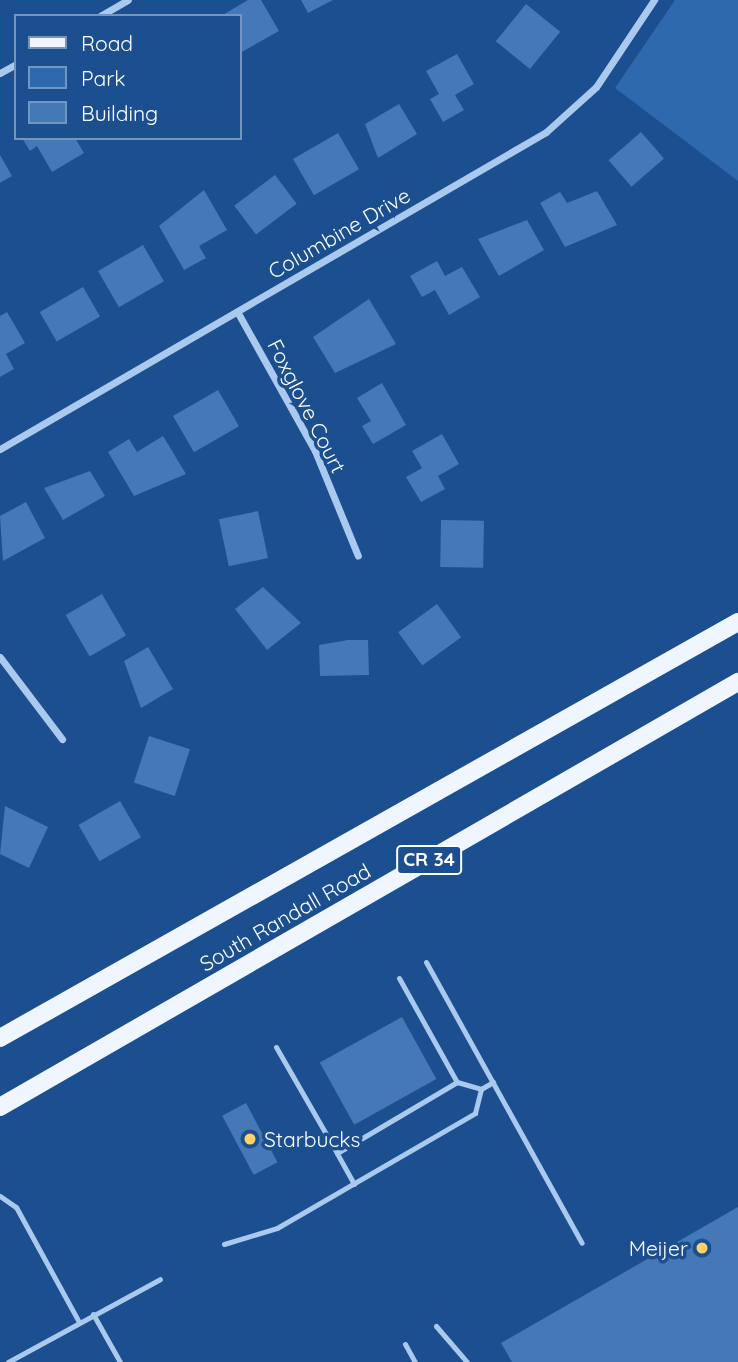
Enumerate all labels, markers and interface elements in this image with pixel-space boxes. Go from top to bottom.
legend [14,14,242,140]
text: Road [81,30,133,56]
text: Park [81,65,125,91]
text: Building [81,100,158,126]
street label: Columbine Drive [264,182,414,284]
street label: Foxglove Court [262,335,352,477]
road number: CR 34 [396,845,462,876]
street label: South Randall Road [195,858,375,976]
place label: Starbucks [264,1126,360,1152]
marker: Starbucks [242,1131,258,1147]
place label: Meijer [629,1235,688,1261]
marker: Meijer [694,1240,710,1256]

